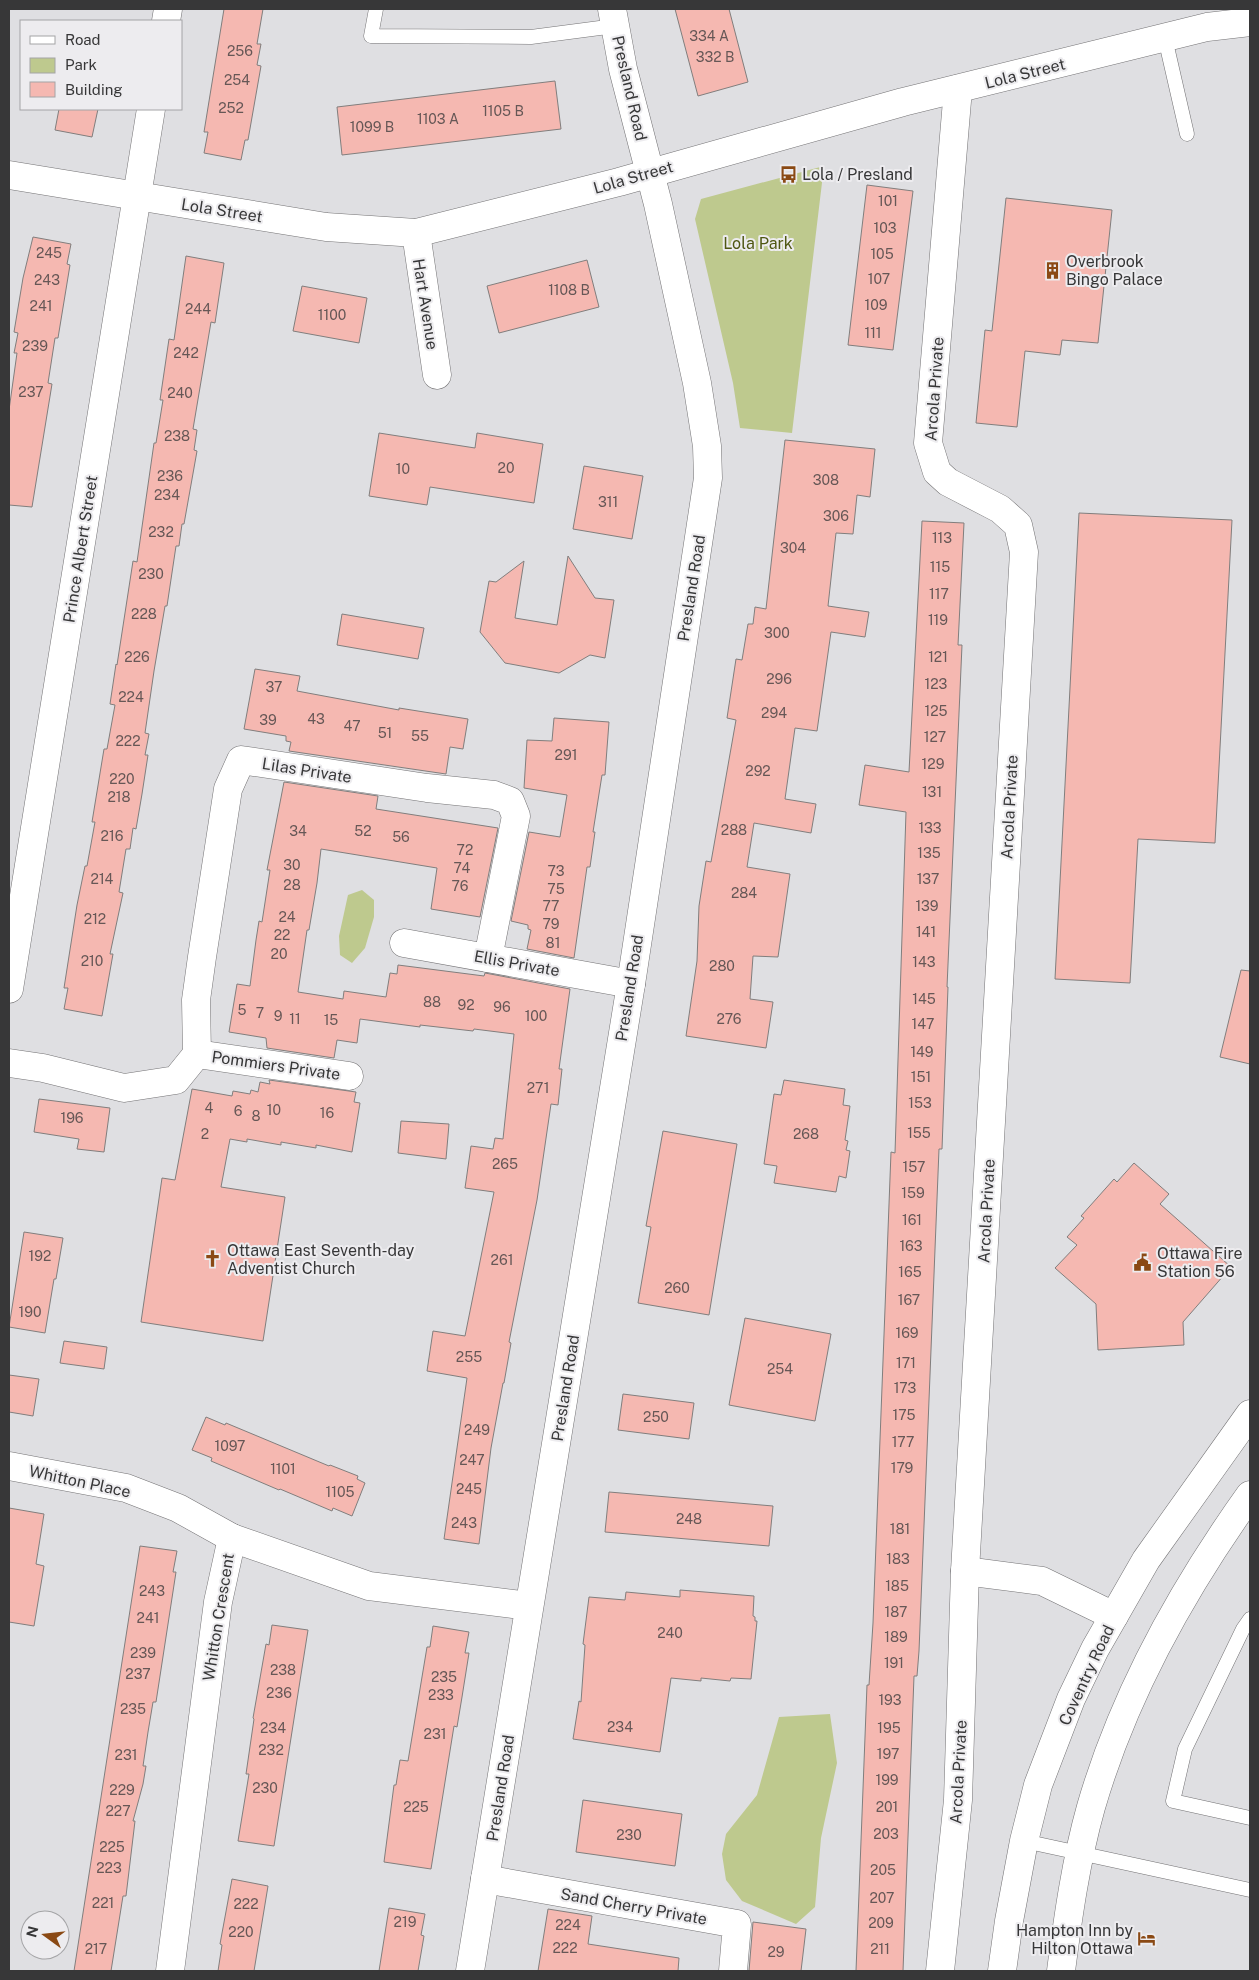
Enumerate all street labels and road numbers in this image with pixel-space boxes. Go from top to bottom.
street label: Presland Road [608,34,651,143]
street label: Lola Street [983,54,1067,93]
street label: Lola Street [591,157,675,198]
street label: Lola Street [180,195,264,226]
street label: Hart Avenue [409,257,442,351]
street label: Arcola Private [921,336,948,442]
street label: Prince Albert Street [59,474,102,624]
street label: Presland Road [674,533,709,643]
street label: Lilas Private [261,754,353,787]
street label: Arcola Private [997,754,1022,860]
street label: Presland Road [612,933,647,1043]
street label: Ellis Private [473,947,561,980]
street label: Pommiers Private [210,1047,342,1084]
street label: Arcola Private [974,1158,999,1264]
street label: Presland Road [548,1333,583,1443]
street label: Whitton Place [27,1461,133,1502]
street label: Whitton Crescent [199,1552,238,1682]
street label: Coventry Road [1055,1622,1118,1728]
street label: Arcola Private [946,1719,971,1825]
street label: Presland Road [483,1733,518,1843]
street label: Sand Cherry Private [559,1884,709,1929]

